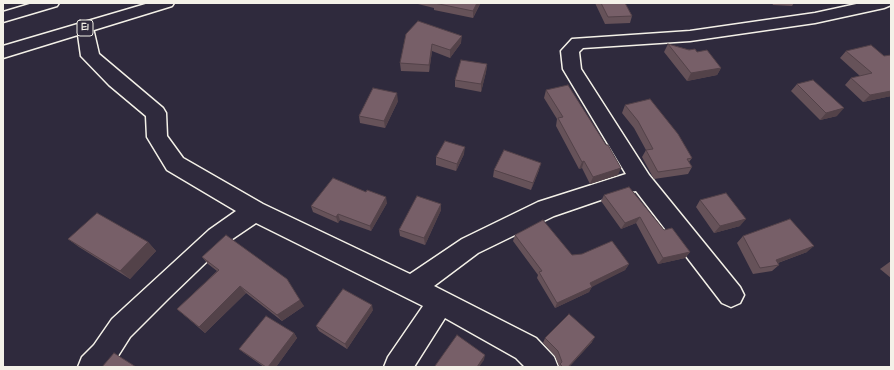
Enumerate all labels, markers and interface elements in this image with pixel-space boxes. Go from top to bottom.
road number: E1 [77,20,93,36]

